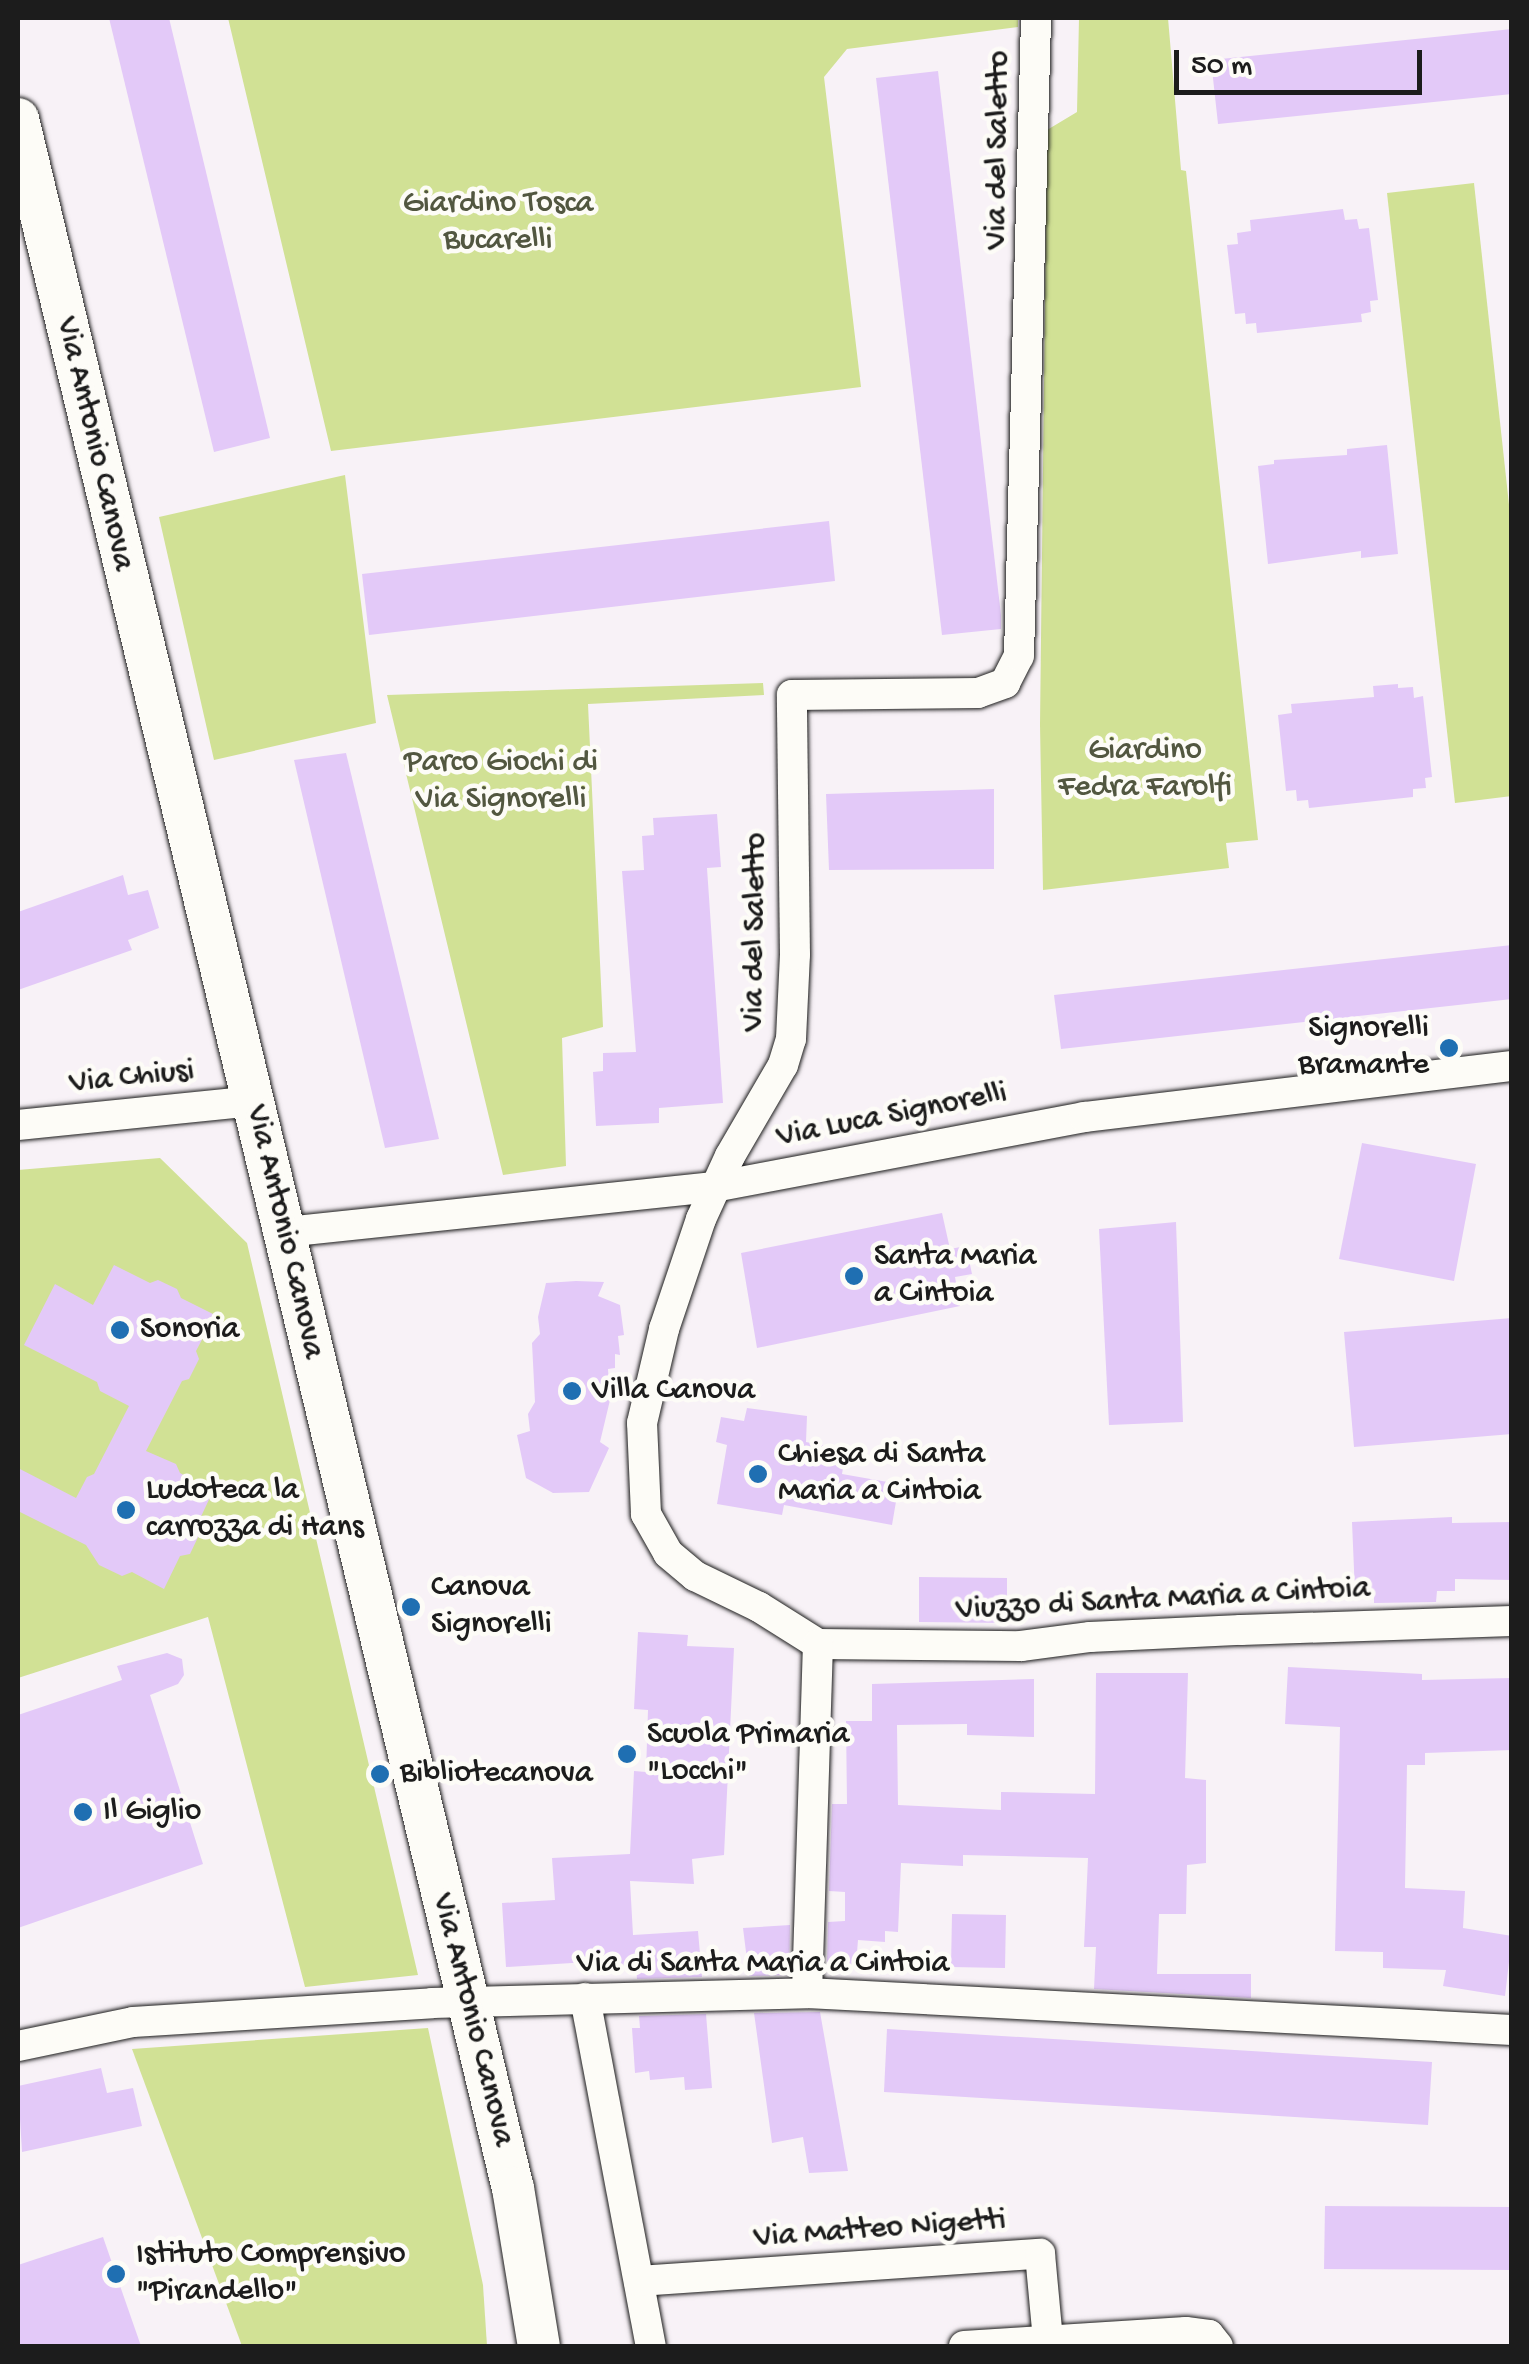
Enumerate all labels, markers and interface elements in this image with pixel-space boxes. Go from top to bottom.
scale bar [1179,30,1426,92]
street label: Via del Saletto [978,50,1020,250]
text: 50 m [1191,50,1252,85]
park label: Giardino Tosca Bucarelli [403,186,593,261]
street label: Via Antonio Canova [46,314,142,574]
park label: Giardino Fedra Farolfi [1058,733,1232,808]
park label: Parco Giochi di Via Signorelli [404,745,598,820]
street label: Via del Saletto [735,832,777,1032]
place label: Signorelli Bramante [1298,1011,1429,1086]
marker: Signorelli Bramante [1438,1037,1460,1059]
street label: Via Chiusi [68,1052,196,1104]
street label: Via Luca Signorelli [774,1075,1010,1157]
street label: Via Antonio Canova [236,1102,332,1362]
place label: Santa Maria a Cintoia [874,1239,1036,1314]
marker: Santa Maria a Cintoia [843,1265,865,1287]
place label: Sonoria [140,1311,239,1349]
marker: Sonoria [109,1319,131,1341]
place label: Villa Canova [592,1372,755,1410]
marker: Villa Canova [561,1380,583,1402]
place label: Chiesa di Santa Maria a Cintoia [778,1437,985,1512]
marker: Chiesa di Santa Maria a Cintoia [747,1463,769,1485]
place label: Ludoteca la carrozza di Hans [146,1473,364,1548]
marker: Ludoteca la carrozza di Hans [115,1499,137,1521]
place label: Canova Signorelli [431,1570,552,1645]
street label: Viuzzo di Santa Maria a Cintoia [955,1570,1371,1630]
marker: Canova Signorelli [400,1596,422,1618]
place label: Scuola Primaria "Locchi" [647,1717,849,1792]
marker: Scuola Primaria "Locchi" [616,1743,638,1765]
place label: Bibliotecanova [400,1755,593,1793]
marker: Bibliotecanova [369,1763,391,1785]
place label: Il Giglio [103,1793,201,1831]
marker: Il Giglio [72,1801,94,1823]
street label: Via Antonio Canova [422,1890,522,2150]
street label: Via di Santa Maria a Cintoia [577,1945,949,1983]
street label: Via Matteo Nigetti [753,2202,1007,2258]
place label: Istituto Comprensivo "Pirandello" [136,2237,406,2312]
marker: Istituto Comprensivo "Pirandello" [105,2263,127,2285]

